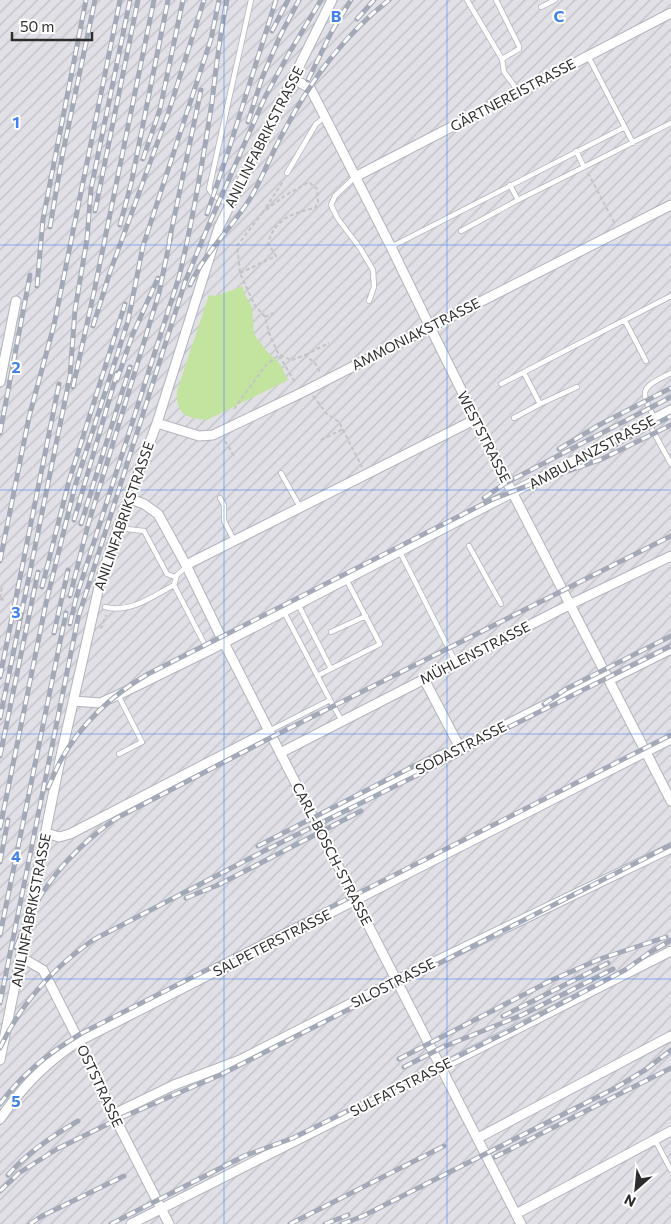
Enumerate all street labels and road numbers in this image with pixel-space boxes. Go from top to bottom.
street label: GÄRTNEREISTRASSE [447,54,578,135]
street label: ANILINFABRIKSTRASSE [221,63,307,210]
street label: AMMONIAKSTRASSE [349,294,483,373]
street label: WESTSTRASSE [454,388,515,485]
street label: AMBULANZSTRASSE [526,411,658,492]
street label: ANILINFABRIKSTRASSE [90,439,157,592]
street label: MÜHLENSTRASSE [417,617,533,688]
street label: SODASTRASSE [412,717,509,778]
street label: CARL-BOSCH-STRASSE [289,780,376,928]
street label: ANILINFABRIKSTRASSE [7,832,54,988]
street label: SALPETERSTRASSE [210,905,334,980]
street label: SILOSTRASSE [348,954,438,1011]
street label: OSTSTRASSE [74,1042,127,1130]
street label: SULFATSTRASSE [347,1054,455,1120]

